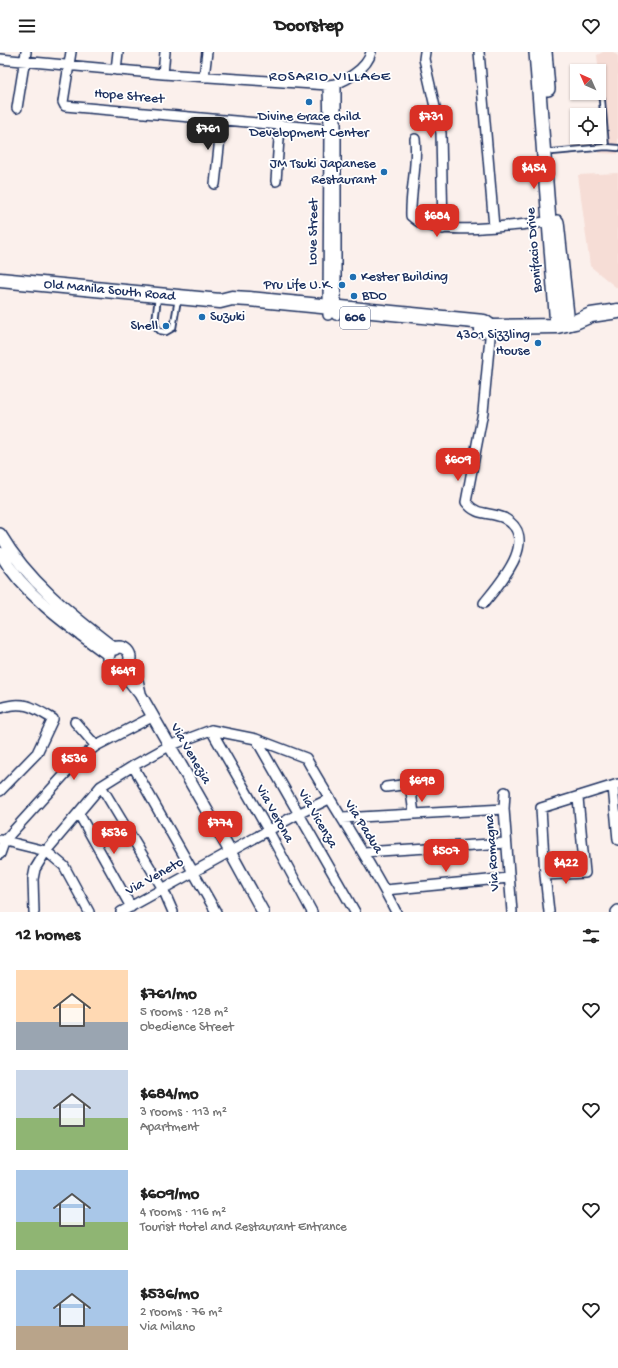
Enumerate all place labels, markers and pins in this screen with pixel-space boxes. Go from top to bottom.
marker: Divine Grace child Development Center [304,97,314,107]
pin: $731 [407,105,455,139]
place label: Divine Grace child Development Center [248,109,370,142]
pin: $761 [184,117,232,151]
place label: JM Tsuki Japanese Restaurant [270,156,377,189]
pin: $454 [510,156,558,190]
marker: JM Tsuki Japanese Restaurant [379,167,389,177]
pin: $684 [413,204,461,238]
place label: Kester Building [361,269,448,286]
marker: Kester Building [348,272,358,282]
place label: Pru Life U.K. [263,277,334,294]
marker: Pru Life U.K. [337,280,347,290]
place label: BDO [361,288,387,305]
marker: BDO [349,291,359,301]
place label: Suzuki [210,309,245,326]
marker: Suzuki [197,312,207,322]
place label: Shell [131,318,158,335]
marker: Shell [161,321,171,331]
place label: 4301 Sizzling House [457,327,531,360]
marker: 4301 Sizzling House [533,338,543,348]
pin: $609 [434,448,482,482]
pin: $649 [99,659,147,693]
pin: $536 [50,747,98,781]
pin: $698 [398,769,446,803]
pin: $774 [196,811,244,845]
pin: $536 [90,821,138,855]
pin: $507 [422,839,470,873]
pin: $422 [542,851,590,885]

